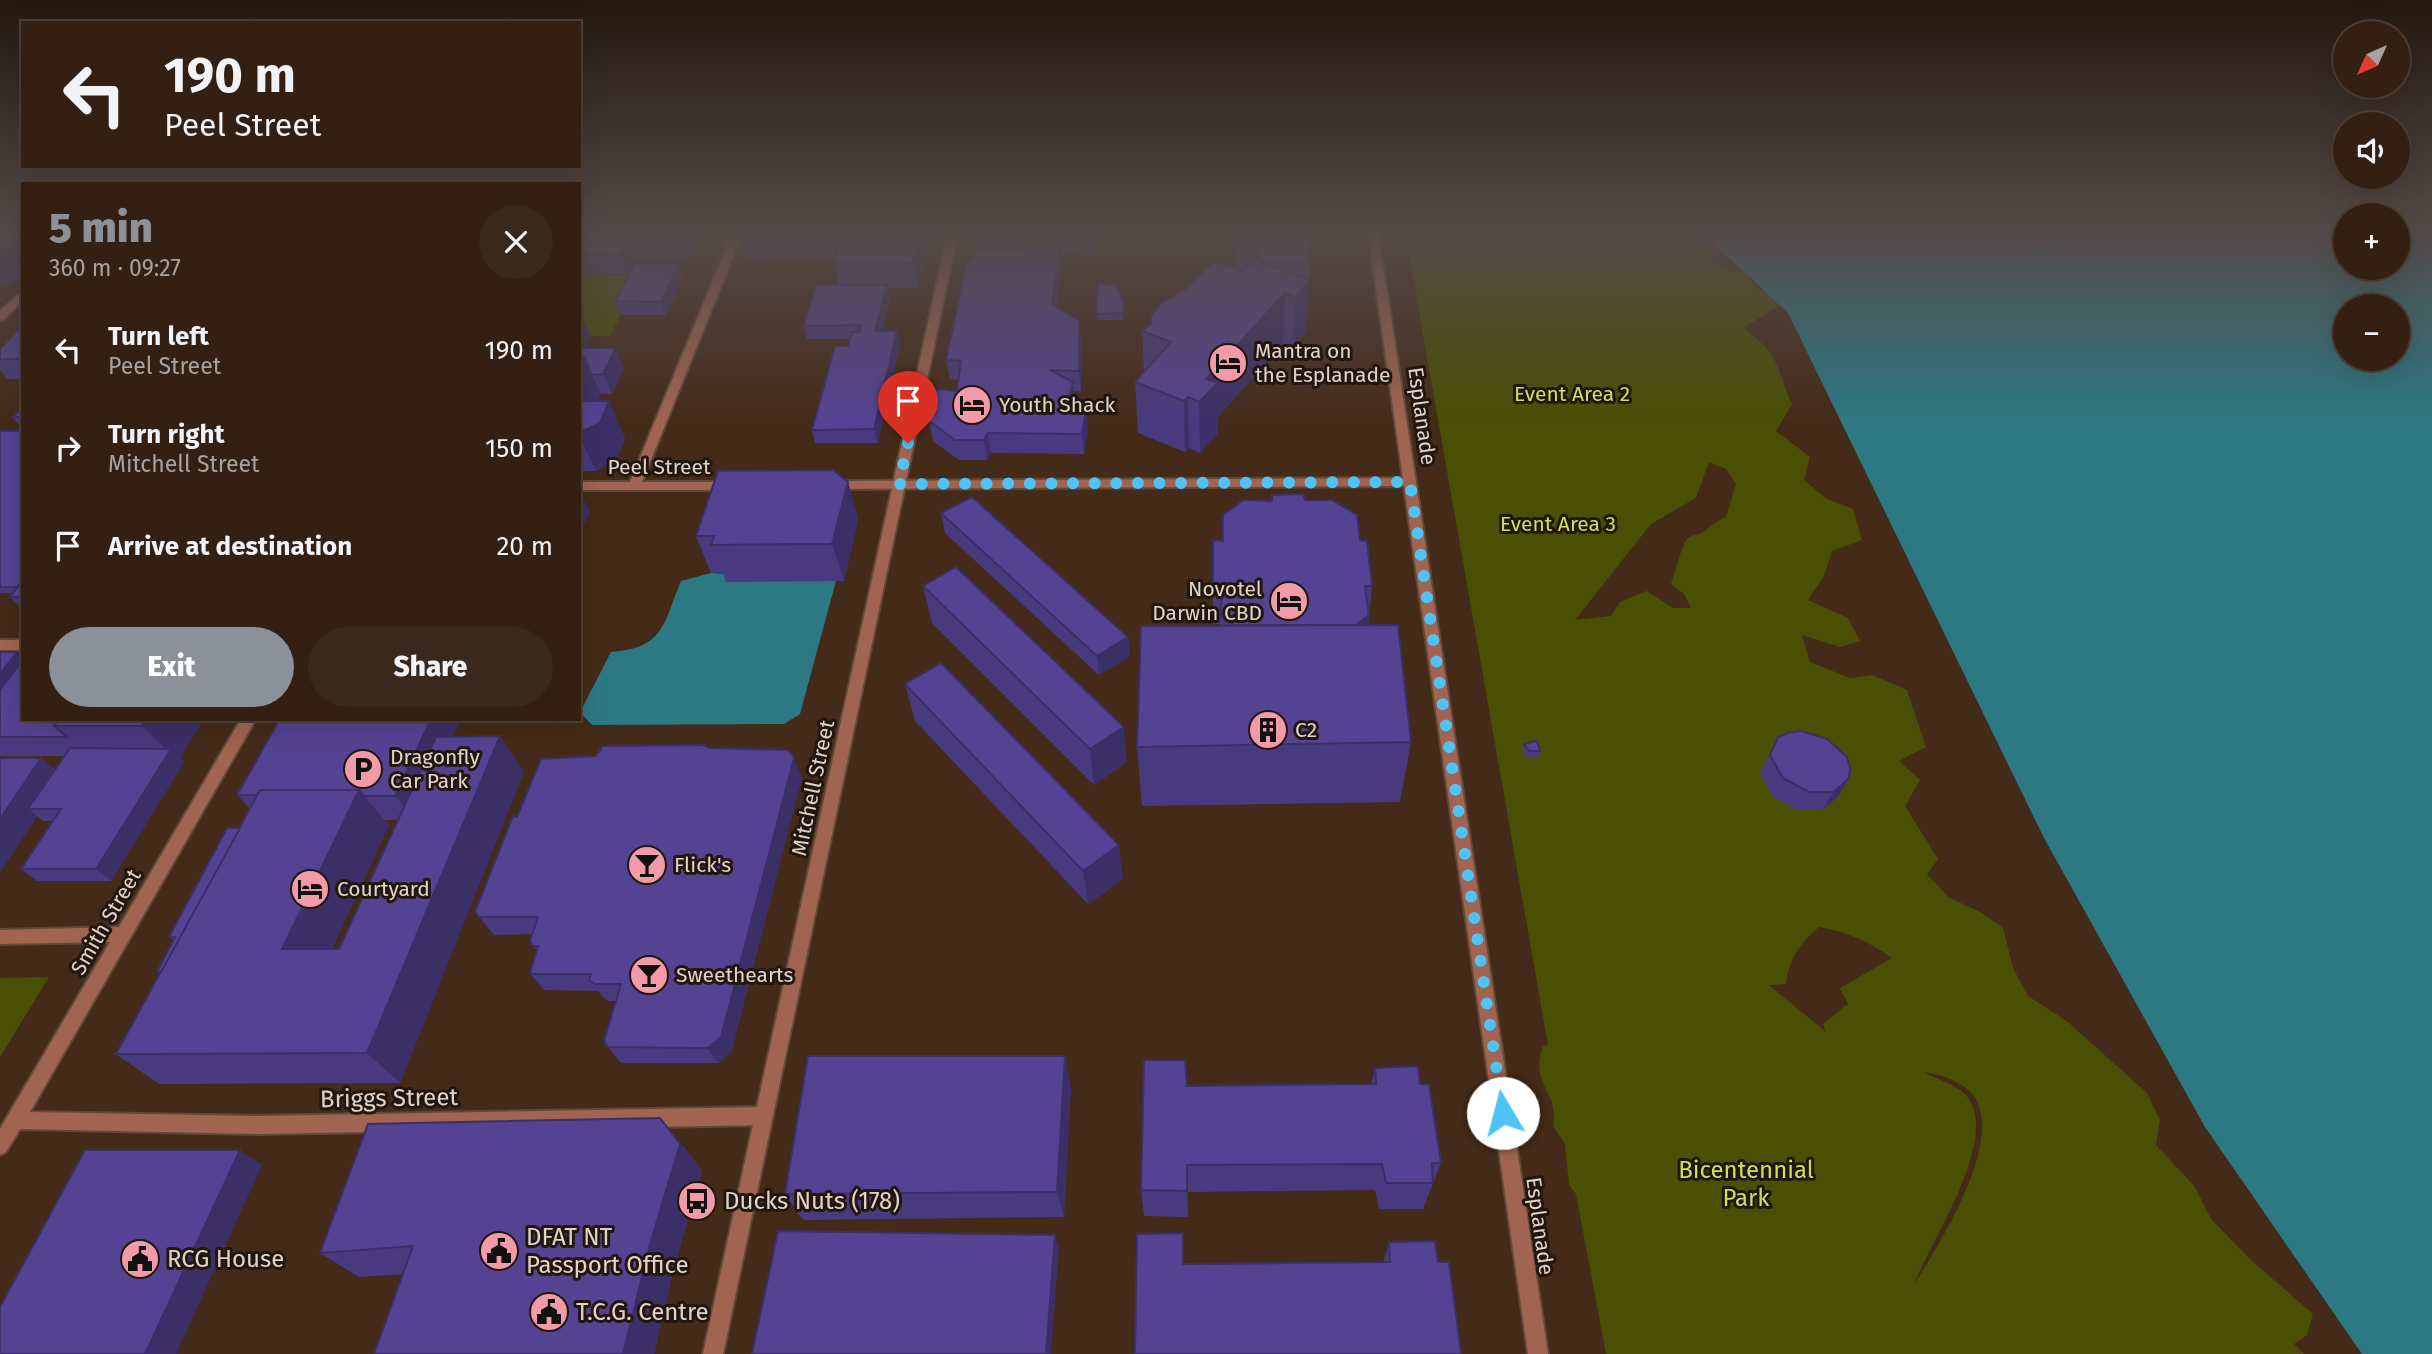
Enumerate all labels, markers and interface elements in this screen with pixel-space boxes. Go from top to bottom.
north arrow [2333,21,2410,98]
map controls [2333,21,2410,371]
text: 190 m [164,46,296,105]
icon: left [49,49,140,140]
text: Peel Street [164,106,321,144]
button: sound [2333,112,2410,189]
text: 5 min [49,203,153,253]
button: + [2333,203,2410,280]
button: close [479,205,553,279]
text: 360 m · 09:27 [49,254,181,282]
button: − [2333,294,2410,371]
text: Turn left [108,321,209,352]
icon: left [49,331,87,369]
text: 190 m [484,335,553,366]
place label: Mantra on the Esplanade [1255,338,1391,388]
hotel icon: Mantra on the Esplanade [1207,342,1249,384]
text: Peel Street [108,352,221,380]
street label: Esplanade [1402,365,1442,467]
pin [878,371,938,443]
park label: Event Area 2 [1514,381,1630,407]
icon: arrive [889,382,927,420]
hotel icon: Youth Shack [951,384,993,426]
place label: Youth Shack [999,392,1115,418]
text: Turn right [108,419,225,450]
icon: right [49,429,87,467]
text: 150 m [485,433,553,464]
text: Mitchell Street [108,450,259,478]
street label: Peel Street [607,454,711,480]
park label: Event Area 3 [1500,511,1616,537]
icon: arrive [49,527,87,565]
text: Arrive at destination [108,531,352,562]
text: 20 m [496,531,553,562]
place label: Novotel Darwin CBD [1152,576,1262,626]
hotel icon: Novotel Darwin CBD [1268,580,1310,622]
button: Exit [49,627,294,707]
button: Share [308,627,553,707]
building icon: C2 [1247,709,1289,751]
street label: Mitchell Street [786,717,840,858]
place label: C2 [1295,717,1317,743]
place label: Dragonfly Car Park [390,744,480,794]
parking icon: Dragonfly Car Park [342,748,384,790]
bar icon: Flick's [626,844,668,886]
place label: Flick's [674,852,731,878]
street label: Smith Street [65,864,147,980]
hotel icon: Courtyard [289,868,331,910]
place label: Courtyard [337,876,430,902]
bar icon: Sweethearts [628,954,670,996]
place label: Sweethearts [676,962,794,988]
position arrow [1466,1076,1540,1150]
street label: Briggs Street [320,1083,459,1113]
park label: Bicentennial Park [1678,1156,1814,1212]
street label: Esplanade [1520,1175,1560,1277]
bus stop icon: Ducks Nuts (178) [676,1180,718,1222]
place label: Ducks Nuts (178) [724,1187,900,1215]
place label: DFAT NT Passport Office [526,1223,689,1279]
public building icon: DFAT NT Passport Office [478,1230,520,1272]
public building icon: RCG House [119,1238,161,1280]
place label: RCG House [167,1245,284,1273]
public building icon: T.C.G. Centre [528,1291,570,1333]
place label: T.C.G. Centre [576,1298,709,1326]

